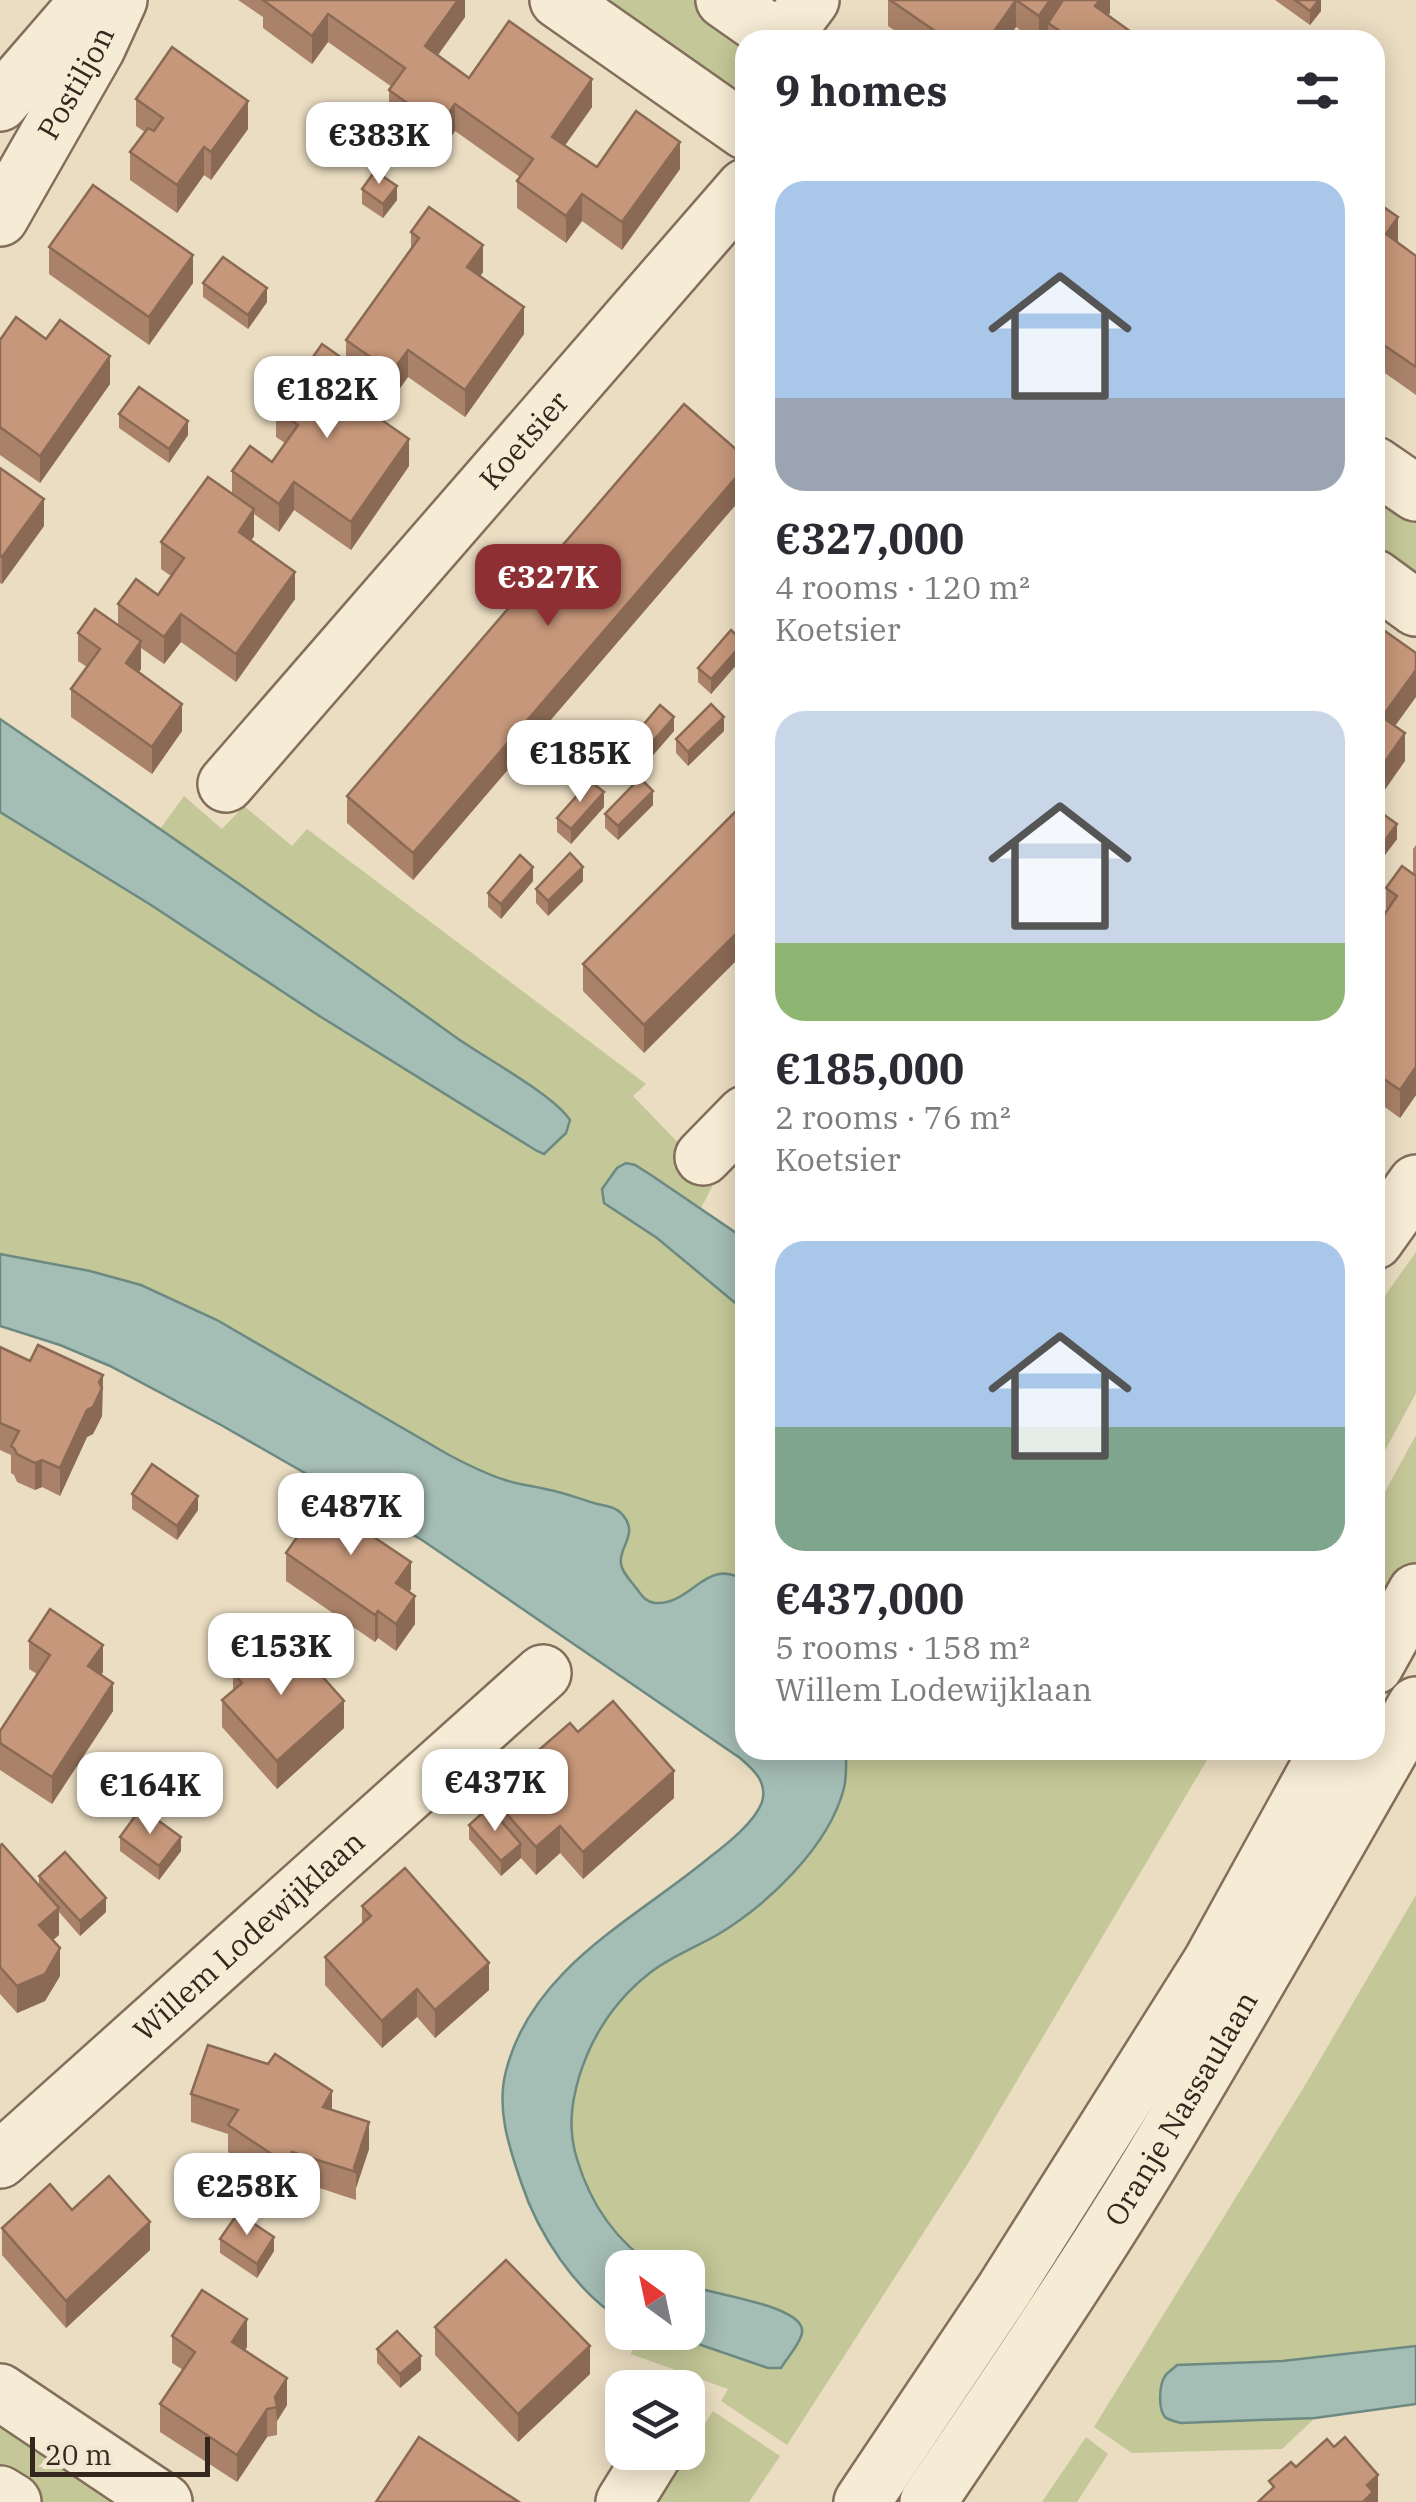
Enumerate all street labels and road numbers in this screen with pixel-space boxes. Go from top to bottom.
street label: Postiljon [28,20,122,146]
street label: Koetsier [470,382,577,497]
street label: Willem Lodewijklaan [125,1821,372,2049]
street label: Oranje Nassaulaan [1095,1984,1266,2233]

